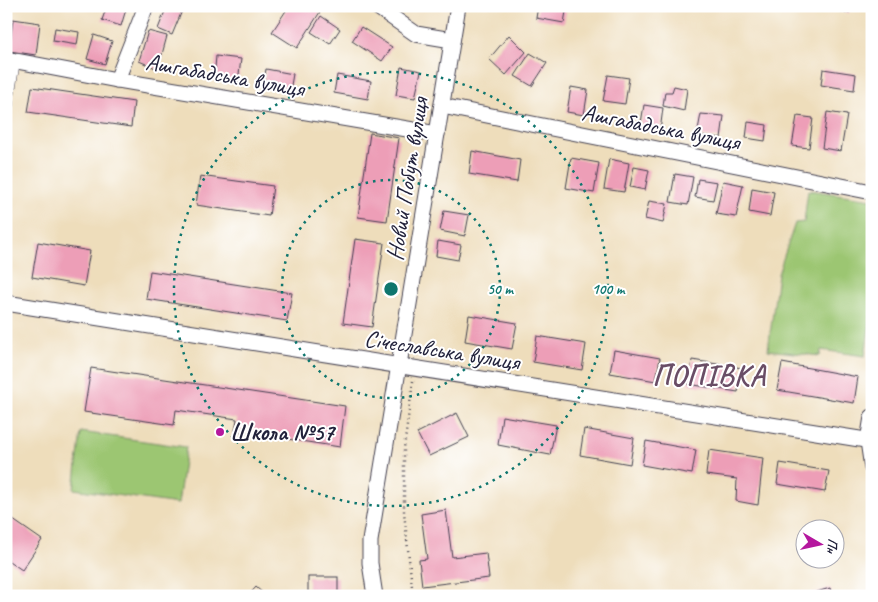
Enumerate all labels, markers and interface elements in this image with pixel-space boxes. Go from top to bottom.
street label: Ашгабадська вулиця [143,46,308,104]
street label: Новий Побут вулиця [379,94,435,262]
street label: Ашгабадська вулиця [579,97,744,157]
centre of rings [382,280,400,298]
text: 50 m [487,280,514,299]
text: 100 m [592,280,626,299]
street label: Січеславська вулиця [362,323,523,377]
district label: ПОПІВКА [652,357,767,394]
place label: Школа №57 [230,417,336,447]
marker: Школа №57 [214,426,226,438]
north arrow [796,520,846,570]
text: Пн [823,537,842,555]

